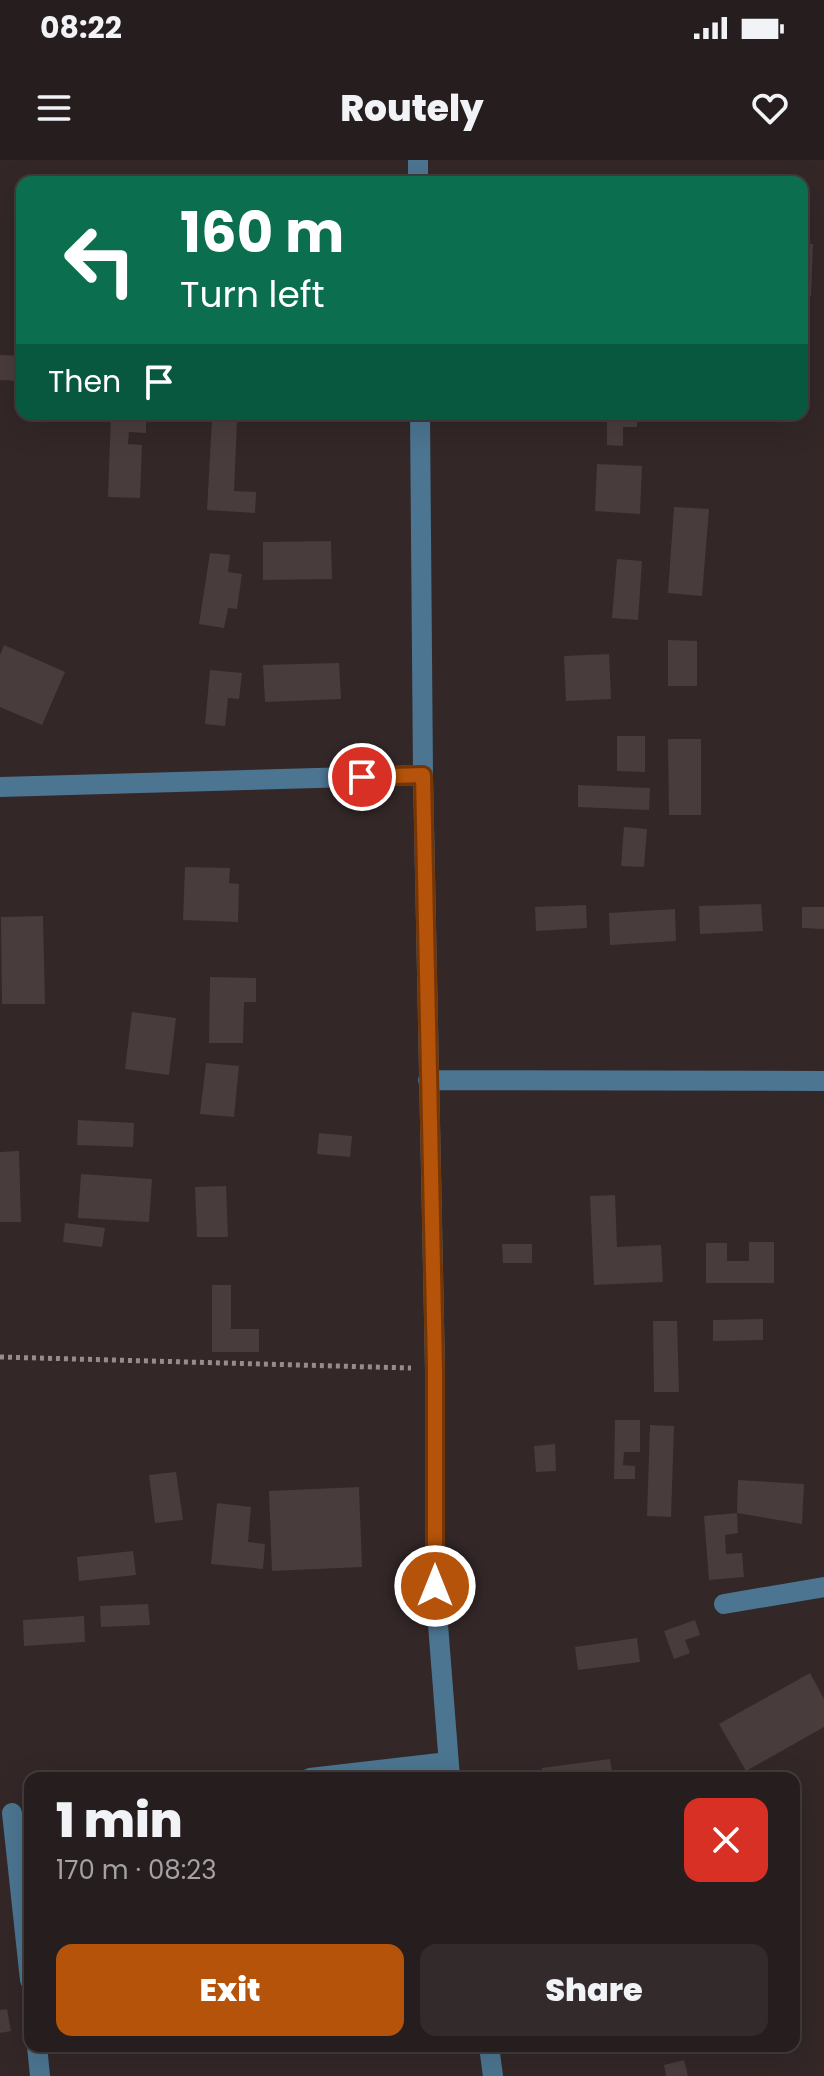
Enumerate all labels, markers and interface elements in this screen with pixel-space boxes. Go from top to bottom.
text: 08:22 [40,6,122,49]
text: Routely [340,83,484,134]
icon: menu [32,86,76,130]
icon: heart [748,86,792,130]
text: 160 m [180,193,344,272]
icon: left [48,208,152,312]
text: Turn left [180,269,325,320]
text: Then [48,360,121,403]
icon: arrive [137,360,181,404]
pin [328,743,396,811]
icon: arrive [340,755,384,799]
position arrow [393,1544,477,1628]
text: 1 min [56,1787,183,1854]
button: close [684,1798,768,1882]
text: 170 m · 08:23 [56,1852,217,1888]
button: Exit [56,1944,404,2036]
button: Share [420,1944,768,2036]

